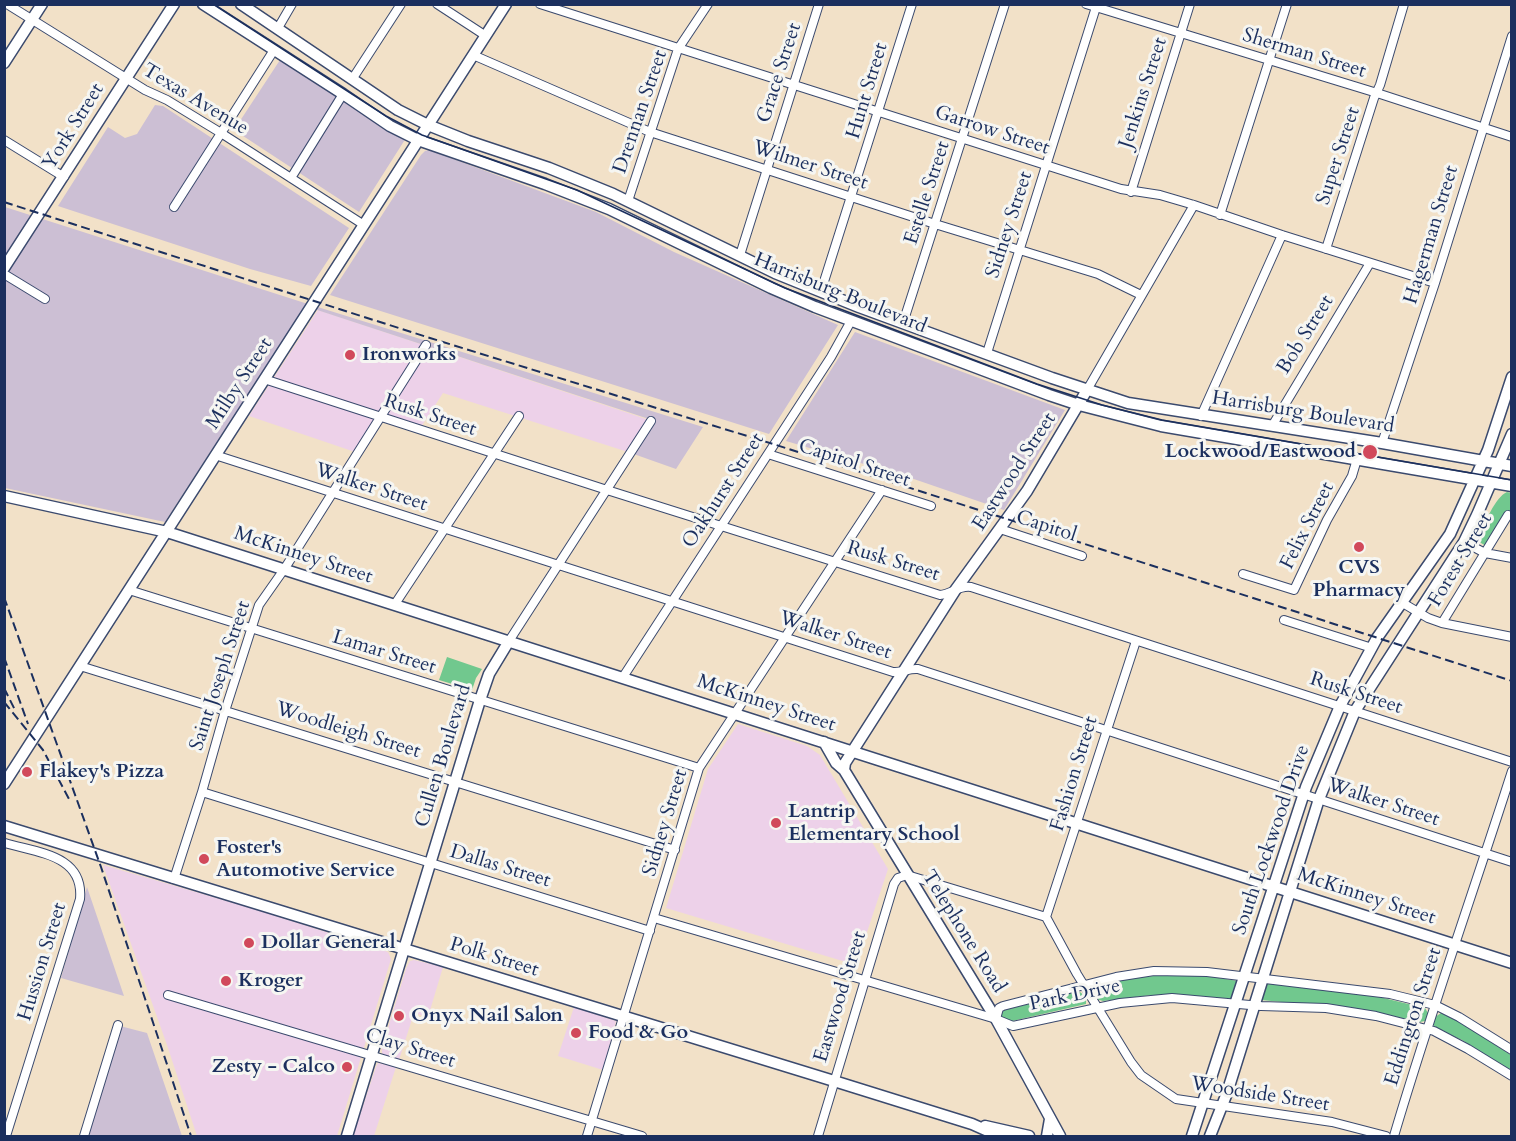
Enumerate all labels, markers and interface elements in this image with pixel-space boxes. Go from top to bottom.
street label: Grace Street [753,20,807,126]
street label: Sherman Street [1239,24,1369,84]
street label: Jenkins Street [1115,35,1173,151]
street label: Hunt Street [842,40,894,142]
street label: Drennan Street [609,47,673,177]
street label: Texas Avenue [138,59,252,141]
street label: York Street [38,79,110,175]
street label: Garrow Street [932,101,1052,161]
street label: Super Street [1312,104,1366,208]
street label: Wilmer Street [749,136,871,196]
street label: Estelle Street [900,138,956,248]
street label: Hagerman Street [1400,163,1464,307]
street label: Sidney Street [981,169,1039,281]
street label: Harrisburg Boulevard [750,248,930,340]
street label: Bob Street [1272,291,1340,379]
street label: Milby Street [202,334,278,434]
place label: Ironworks [362,343,456,367]
marker: Ironworks [343,348,357,362]
street label: Harrisburg Boulevard [1210,387,1396,439]
street label: Rusk Street [381,390,479,442]
street label: Eastwood Street [968,409,1062,535]
street label: Oakhurst Street [678,429,770,553]
street label: Capitol Street [795,435,913,493]
place label: Lockwood/Eastwood [1165,440,1356,464]
marker: Lockwood/Eastwood [1361,443,1379,461]
street label: Walker Street [312,459,430,517]
street label: Felix Street [1276,478,1340,574]
street label: Capitol [1013,506,1079,548]
street label: Forest Street [1424,509,1498,611]
street label: McKinney Street [231,522,375,590]
street label: Rusk Street [844,537,942,587]
marker: CVS Pharmacy [1352,540,1366,554]
place label: CVS Pharmacy [1313,556,1405,603]
street label: Saint Joseph Street [186,598,256,754]
street label: Walker Street [776,607,894,665]
street label: Lamar Street [329,626,439,680]
street label: Rusk Street [1307,668,1405,720]
street label: McKinney Street [694,670,838,738]
street label: Cullen Boulevard [411,681,477,831]
street label: Woodleigh Street [273,698,423,764]
street label: Fashion Street [1046,714,1104,834]
street label: South Lockwood Drive [1228,742,1316,938]
place label: Flakey's Pizza [39,760,164,784]
marker: Flakey's Pizza [20,765,34,779]
street label: Sidney Street [638,767,694,879]
street label: Walker Street [1324,774,1442,832]
place label: Lantrip Elementary School [788,800,960,847]
marker: Lantrip Elementary School [769,816,783,830]
place label: Foster's Automotive Service [216,836,395,883]
street label: Dallas Street [447,840,553,894]
marker: Foster's Automotive Service [197,852,211,866]
street label: McKinney Street [1294,863,1438,931]
street label: Telephone Road [916,866,1010,998]
street label: Hussion Street [14,900,72,1024]
street label: Eastwood Street [810,929,872,1065]
place label: Dollar General [261,931,396,955]
street label: Polk Street [447,933,541,983]
marker: Dollar General [242,936,256,950]
street label: Eddington Street [1380,945,1448,1089]
place label: Kroger [238,969,302,993]
marker: Kroger [219,974,233,988]
street label: Park Drive [1027,975,1123,1017]
place label: Onyx Nail Salon [411,1004,563,1028]
marker: Onyx Nail Salon [392,1009,406,1023]
place label: Food & Go [588,1021,688,1045]
street label: Clay Street [362,1024,458,1074]
marker: Food & Go [569,1026,583,1040]
place label: Zesty - Calco [211,1055,335,1079]
marker: Zesty - Calco [340,1060,354,1074]
street label: Woodside Street [1189,1072,1331,1118]

